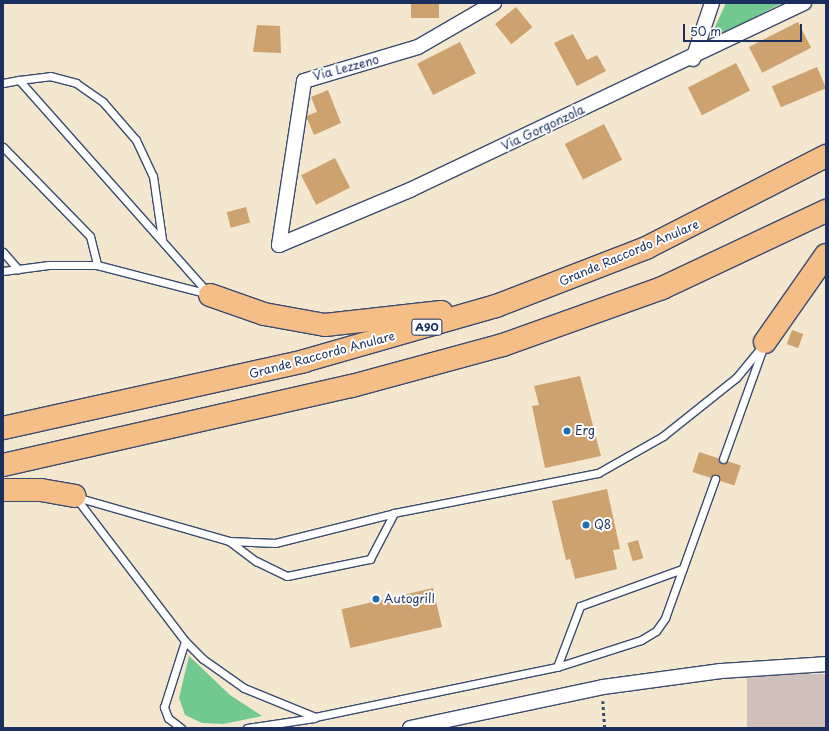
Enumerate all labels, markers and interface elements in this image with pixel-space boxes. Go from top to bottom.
scale bar [685,16,804,42]
text: 50 m [690,22,721,40]
street label: Via Lezzeno [312,52,380,84]
street label: Via Gorgonzola [499,103,587,153]
street label: Grande Raccordo Anulare [557,217,701,289]
road number: A90 [411,318,443,336]
street label: Grande Raccordo Anulare [248,329,396,381]
place label: Erg [575,424,595,438]
marker: Erg [562,426,572,436]
place label: Q8 [594,518,611,532]
marker: Q8 [581,520,591,530]
place label: Autogrill [384,592,435,606]
marker: Autogrill [371,594,381,604]

